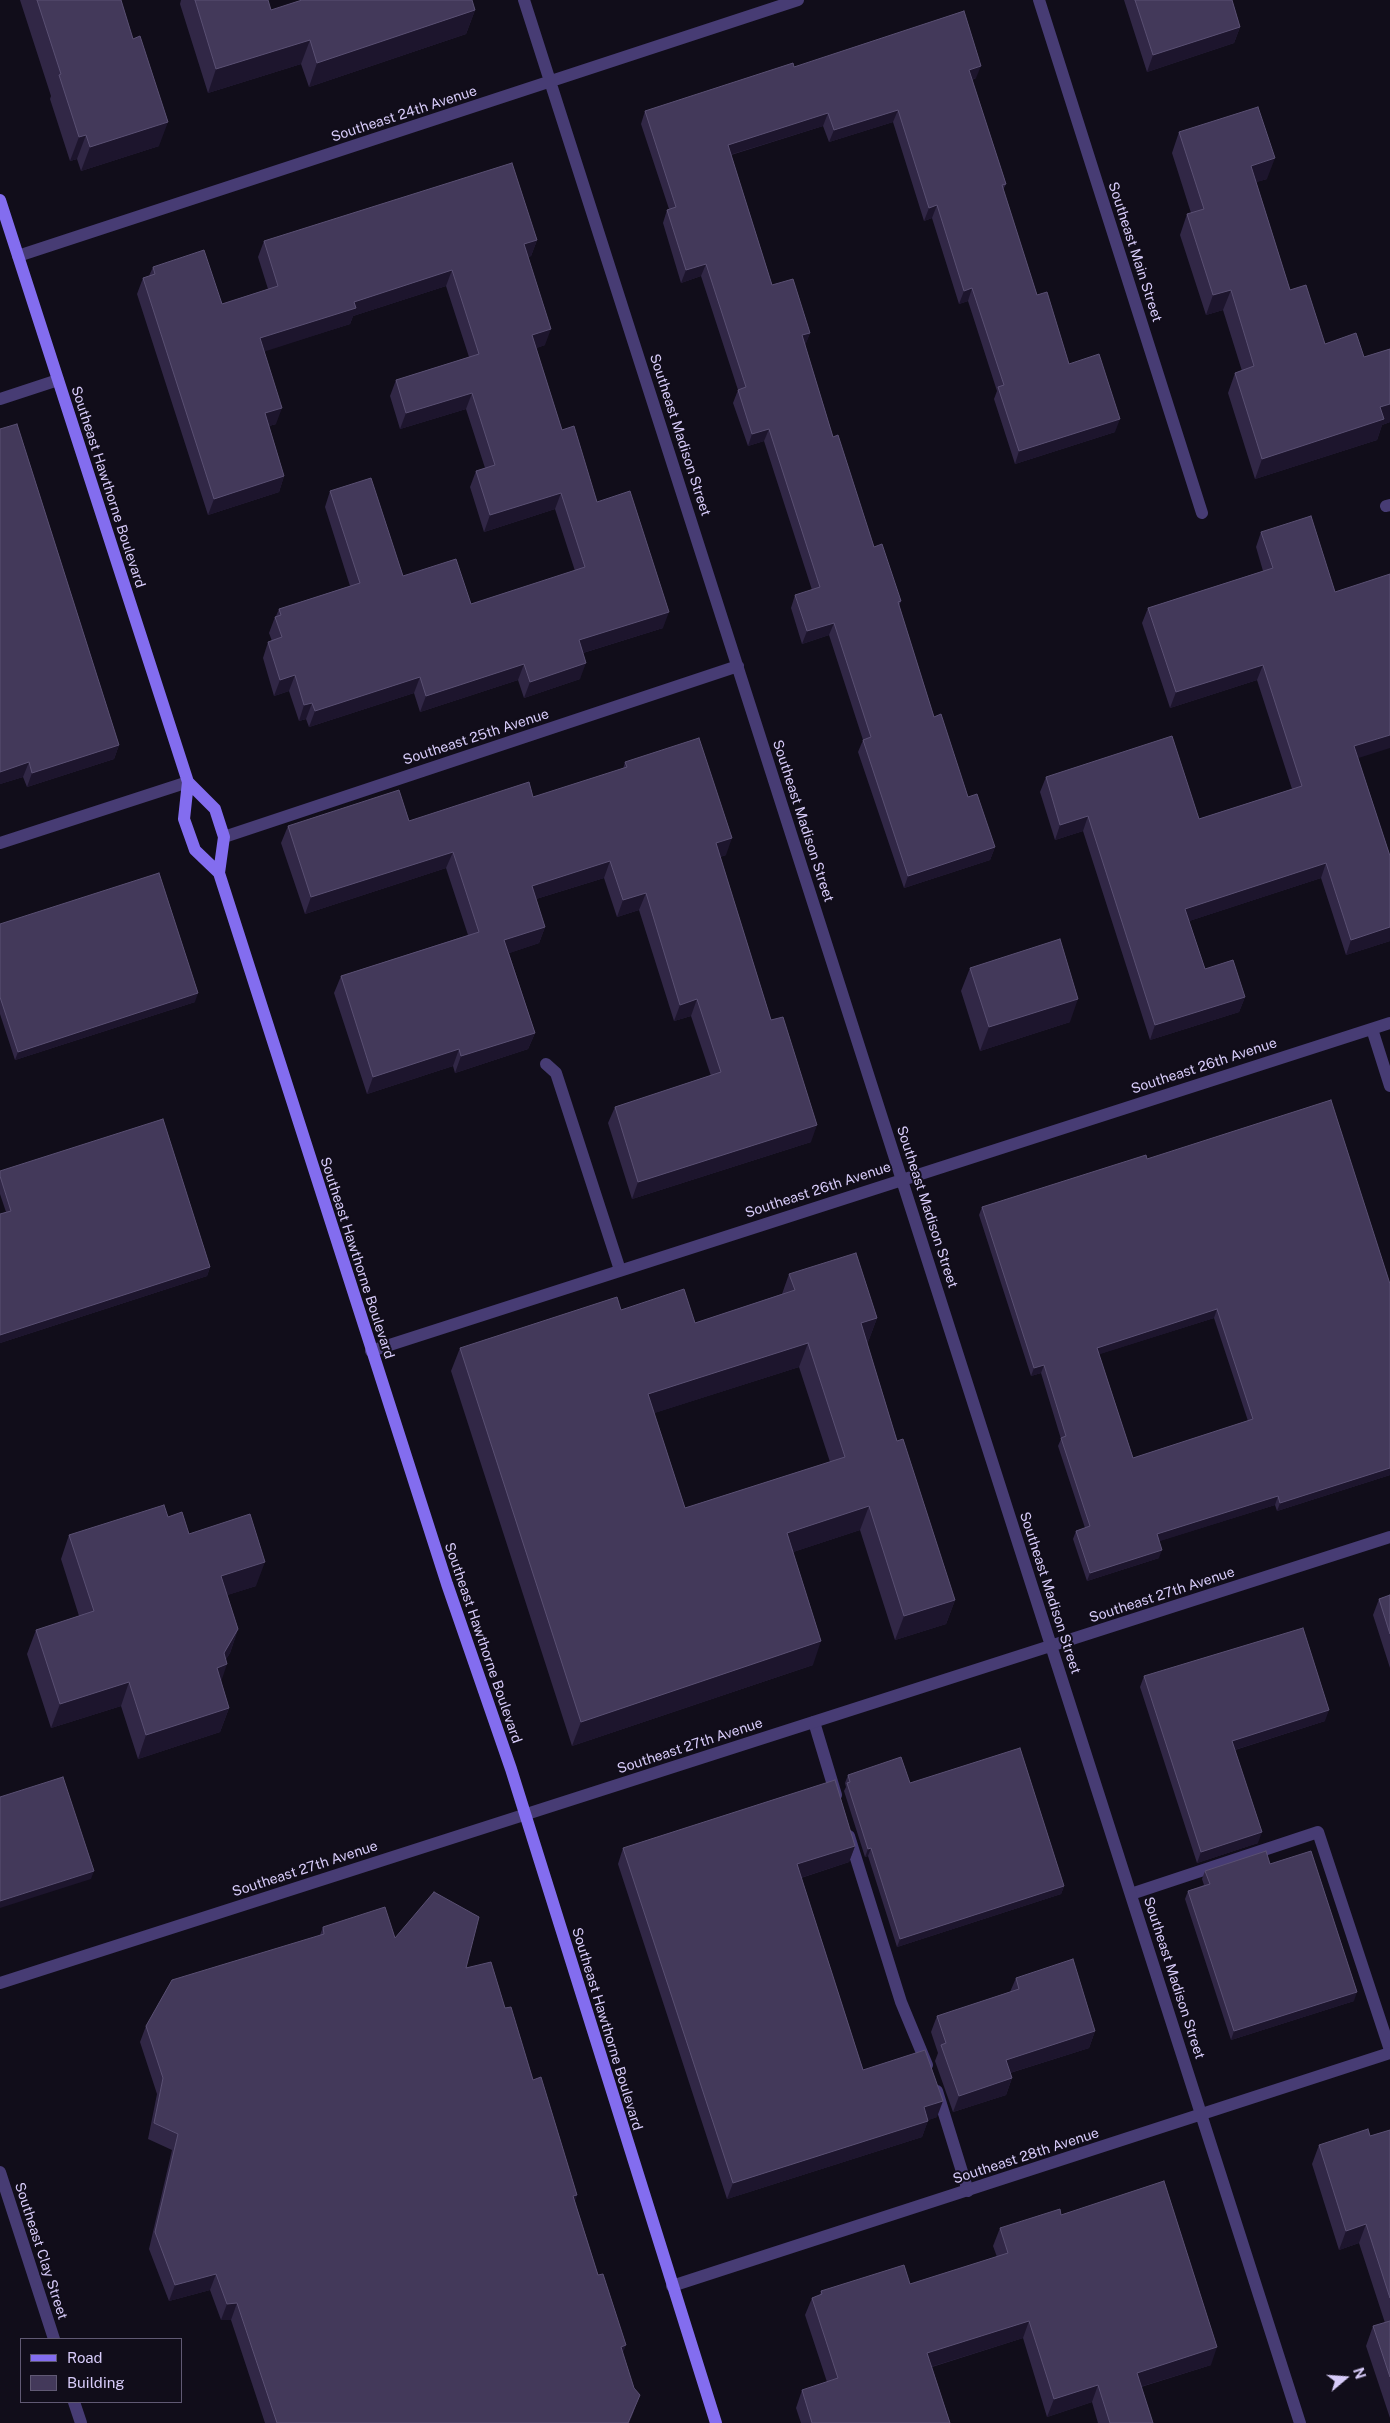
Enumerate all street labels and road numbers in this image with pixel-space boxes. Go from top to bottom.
street label: Southeast 24th Avenue [329,82,479,146]
street label: Southeast Main Street [1104,180,1166,324]
street label: Southeast Madison Street [646,352,714,518]
street label: Southeast Hawthorne Boulevard [67,384,149,590]
street label: Southeast 25th Avenue [401,705,551,769]
street label: Southeast Madison Street [769,738,837,904]
street label: Southeast 26th Avenue [1129,1034,1279,1098]
street label: Southeast Madison Street [893,1124,961,1290]
street label: Southeast Hawthorne Boulevard [316,1155,398,1361]
street label: Southeast 26th Avenue [743,1158,893,1222]
street label: Southeast Madison Street [1016,1510,1084,1676]
street label: Southeast Hawthorne Boulevard [441,1540,525,1746]
street label: Southeast 27th Avenue [1087,1564,1237,1626]
street label: Southeast 27th Avenue [615,1715,765,1777]
street label: Southeast 27th Avenue [230,1838,380,1900]
street label: Southeast Madison Street [1140,1895,1208,2061]
street label: Southeast Hawthorne Boulevard [568,1926,646,2132]
street label: Southeast 28th Avenue [951,2124,1101,2188]
street label: Southeast Clay Street [11,2180,71,2322]

